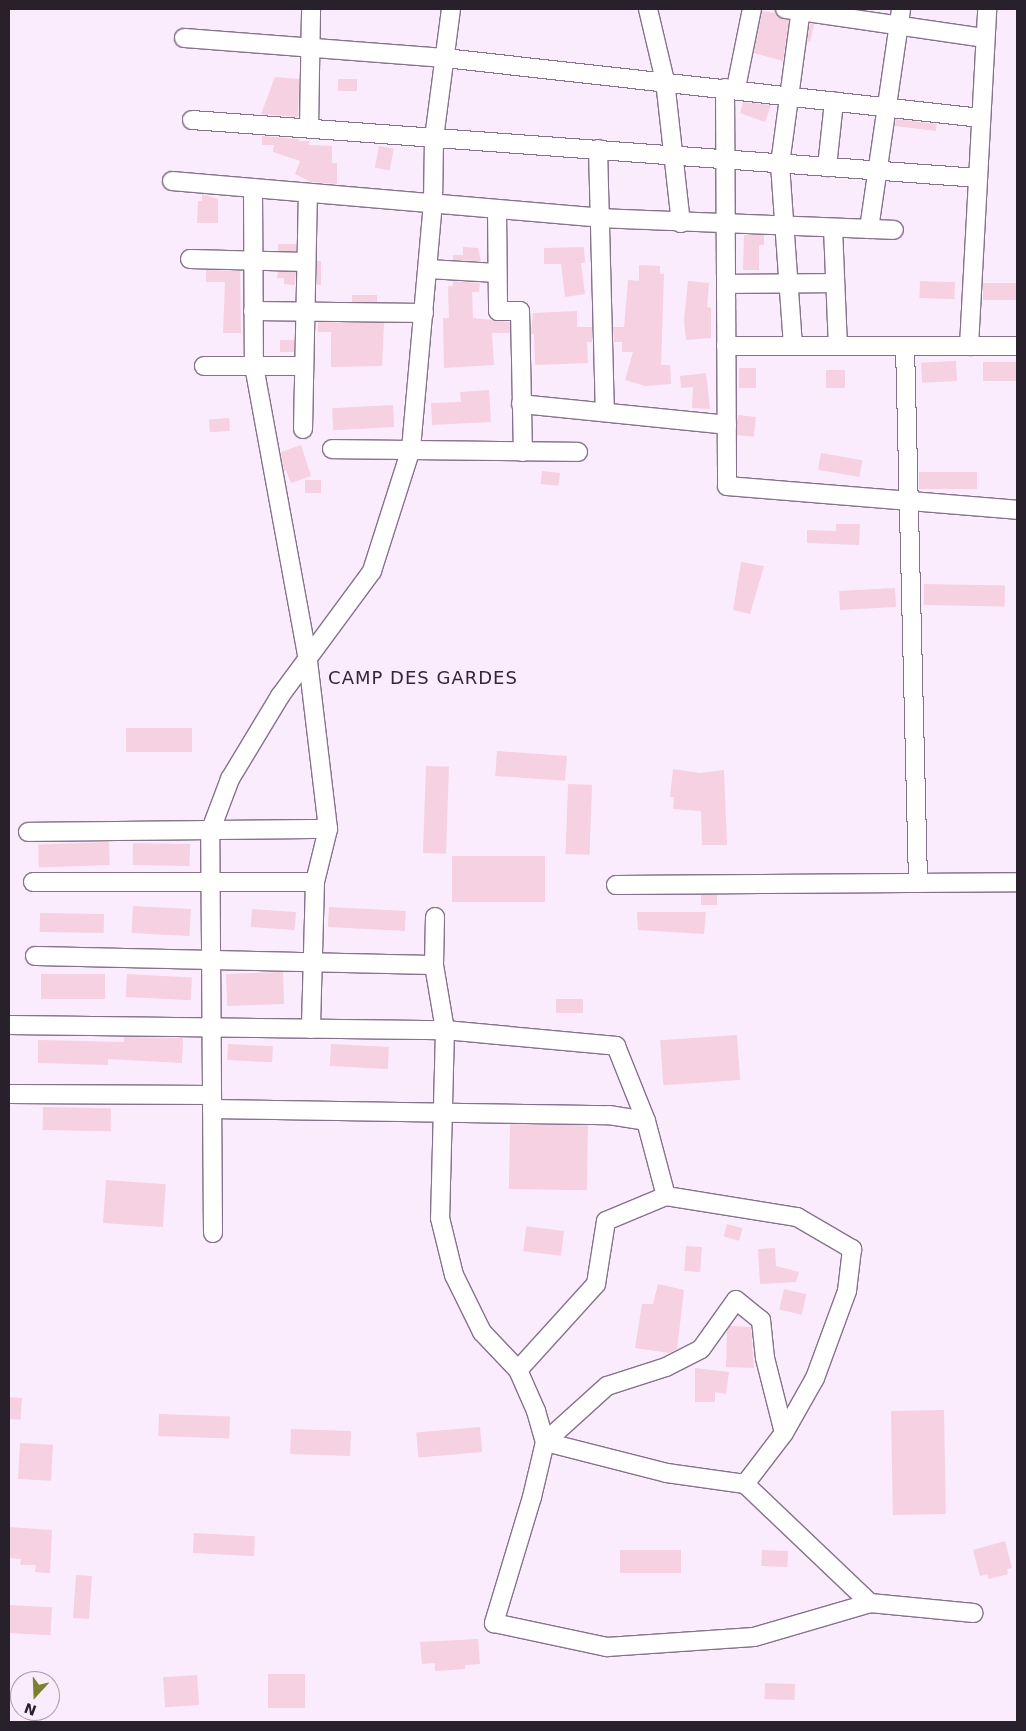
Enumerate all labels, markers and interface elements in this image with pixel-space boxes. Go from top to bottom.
district label: CAMP DES GARDES [326,667,520,689]
north arrow [10,1671,60,1721]
text: N [22,1700,38,1719]

